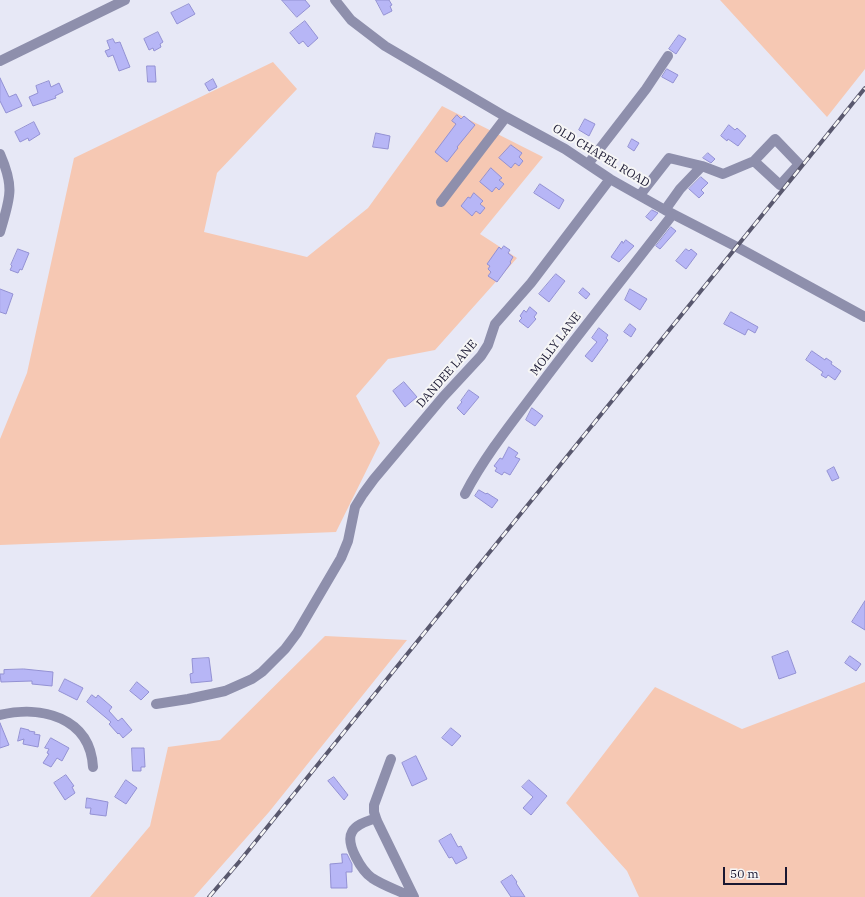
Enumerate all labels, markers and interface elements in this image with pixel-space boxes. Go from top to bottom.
street label: OLD CHAPEL ROAD [550,121,652,191]
street label: MOLLY LANE [528,310,584,378]
street label: DANDEE LANE [414,337,480,411]
scale bar [725,859,789,885]
text: 50 m [730,866,759,881]

